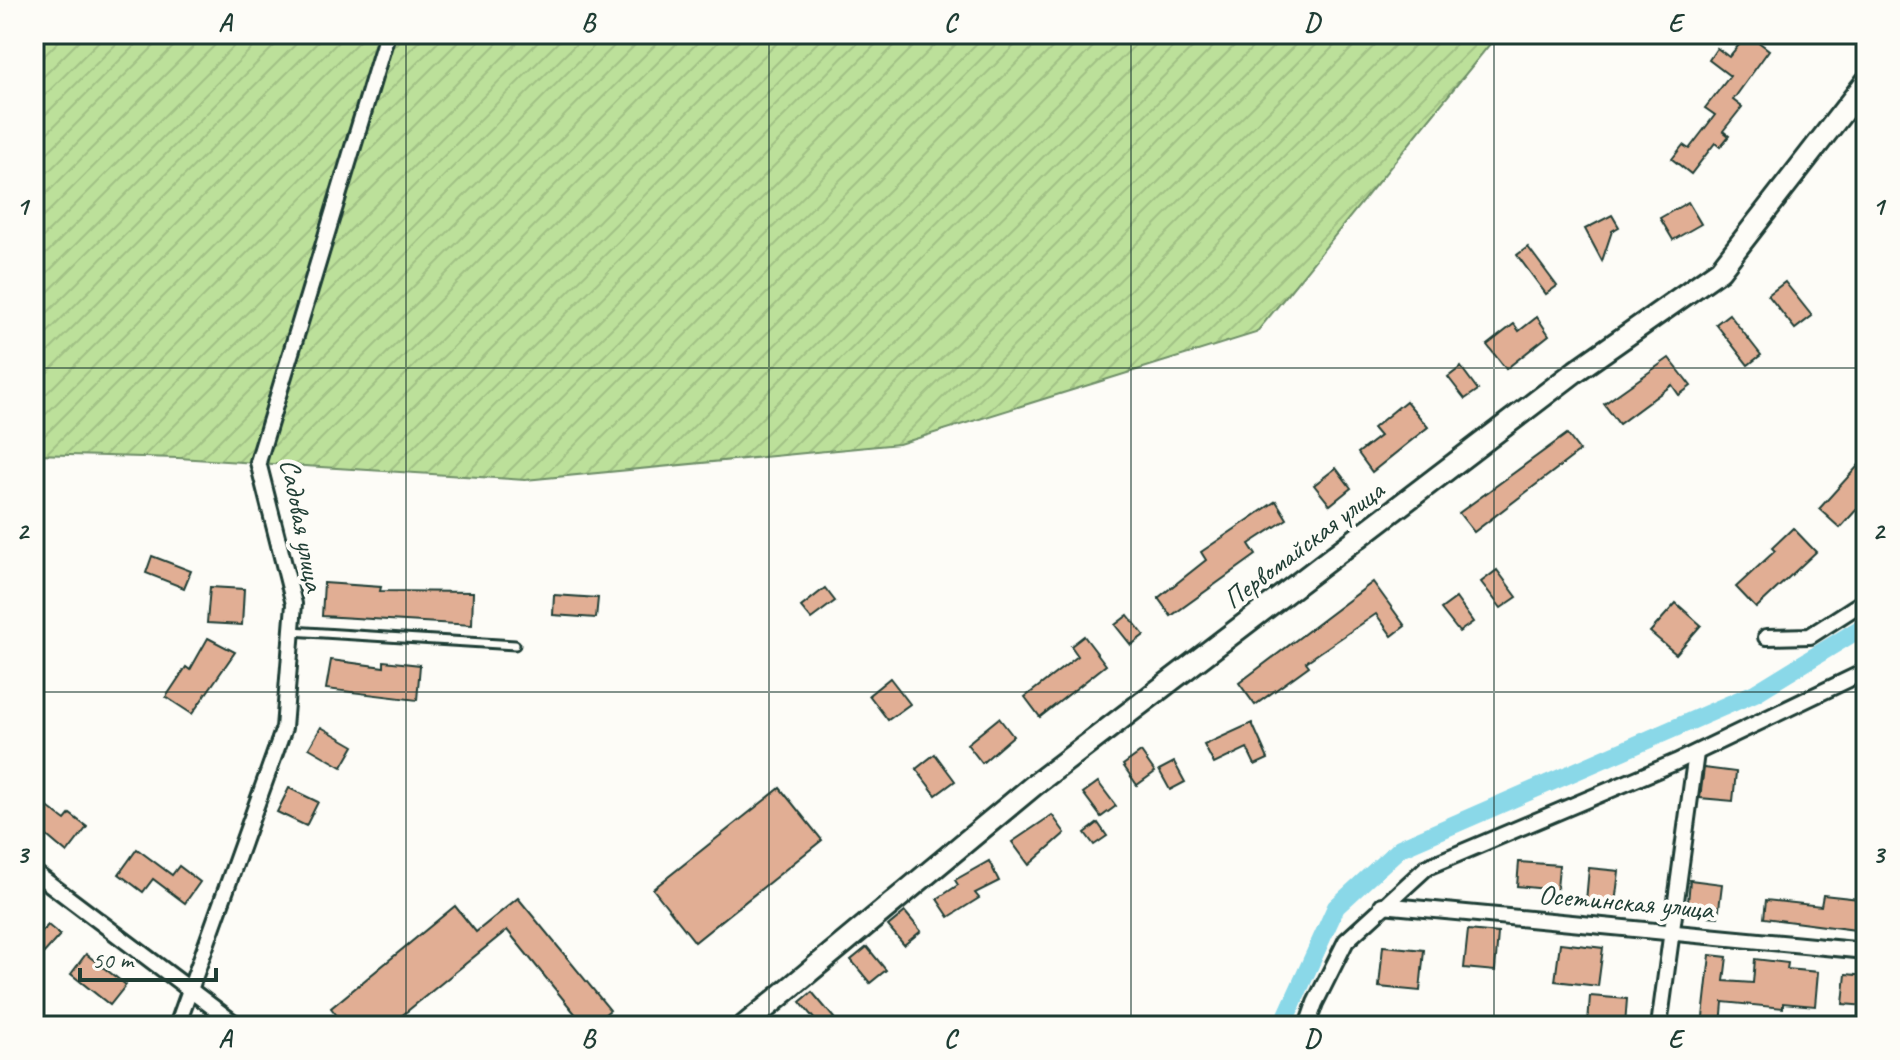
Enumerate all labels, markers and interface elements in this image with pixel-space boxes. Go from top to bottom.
text: A [218,6,233,39]
text: B [581,6,597,39]
text: C [944,6,960,39]
text: D [1304,6,1322,39]
text: E [1668,6,1686,39]
text: 1 [16,190,31,223]
text: 1 [1872,190,1887,223]
street label: Садовая улица [273,456,333,596]
street label: Первомайская улица [1216,472,1392,616]
text: 2 [16,514,30,547]
text: 2 [1872,514,1886,547]
text: 3 [16,838,30,871]
text: 3 [1872,838,1886,871]
street label: Осетинская улица [1537,876,1716,927]
scale bar [80,932,216,982]
text: 50 m [92,945,135,975]
text: A [218,1022,233,1055]
text: B [581,1022,597,1055]
text: C [944,1022,960,1055]
text: D [1304,1022,1322,1055]
text: E [1668,1022,1686,1055]

